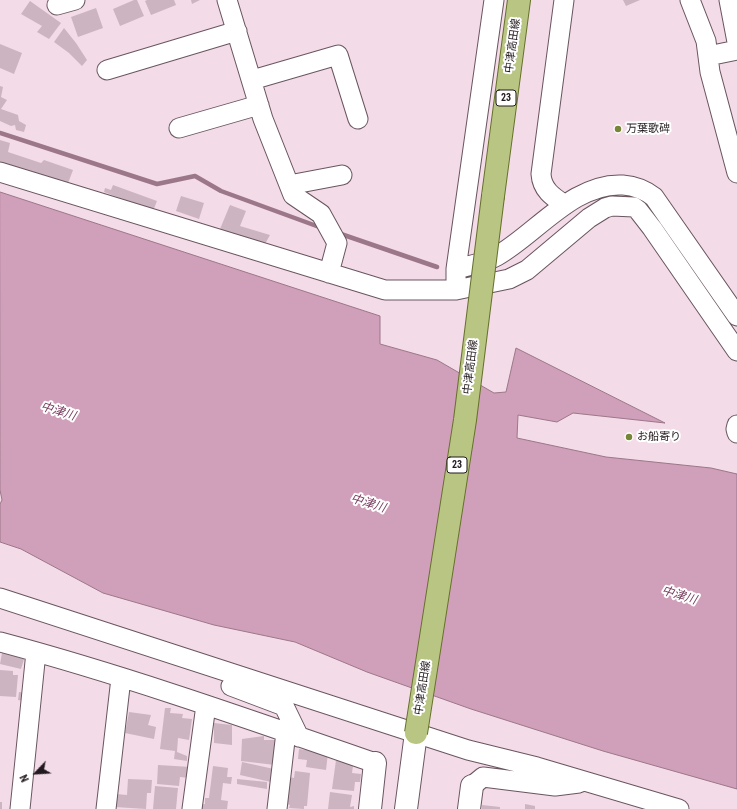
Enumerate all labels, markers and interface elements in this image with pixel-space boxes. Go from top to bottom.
street label: 中津高田線 [503,18,523,74]
road number: 23 [496,90,516,106]
place label: 万葉歌碑 [626,122,670,136]
marker: 万葉歌碑 [613,124,623,134]
street label: 中津高田線 [461,339,481,395]
water label: 中津川 [39,400,77,424]
place label: お船寄り [637,430,681,444]
marker: お船寄り [624,432,634,442]
road number: 23 [447,457,467,473]
water label: 中津川 [349,492,387,516]
water label: 中津川 [660,584,698,608]
street label: 中津高田線 [412,660,434,716]
north arrow [16,753,56,793]
text: N [17,772,32,784]

